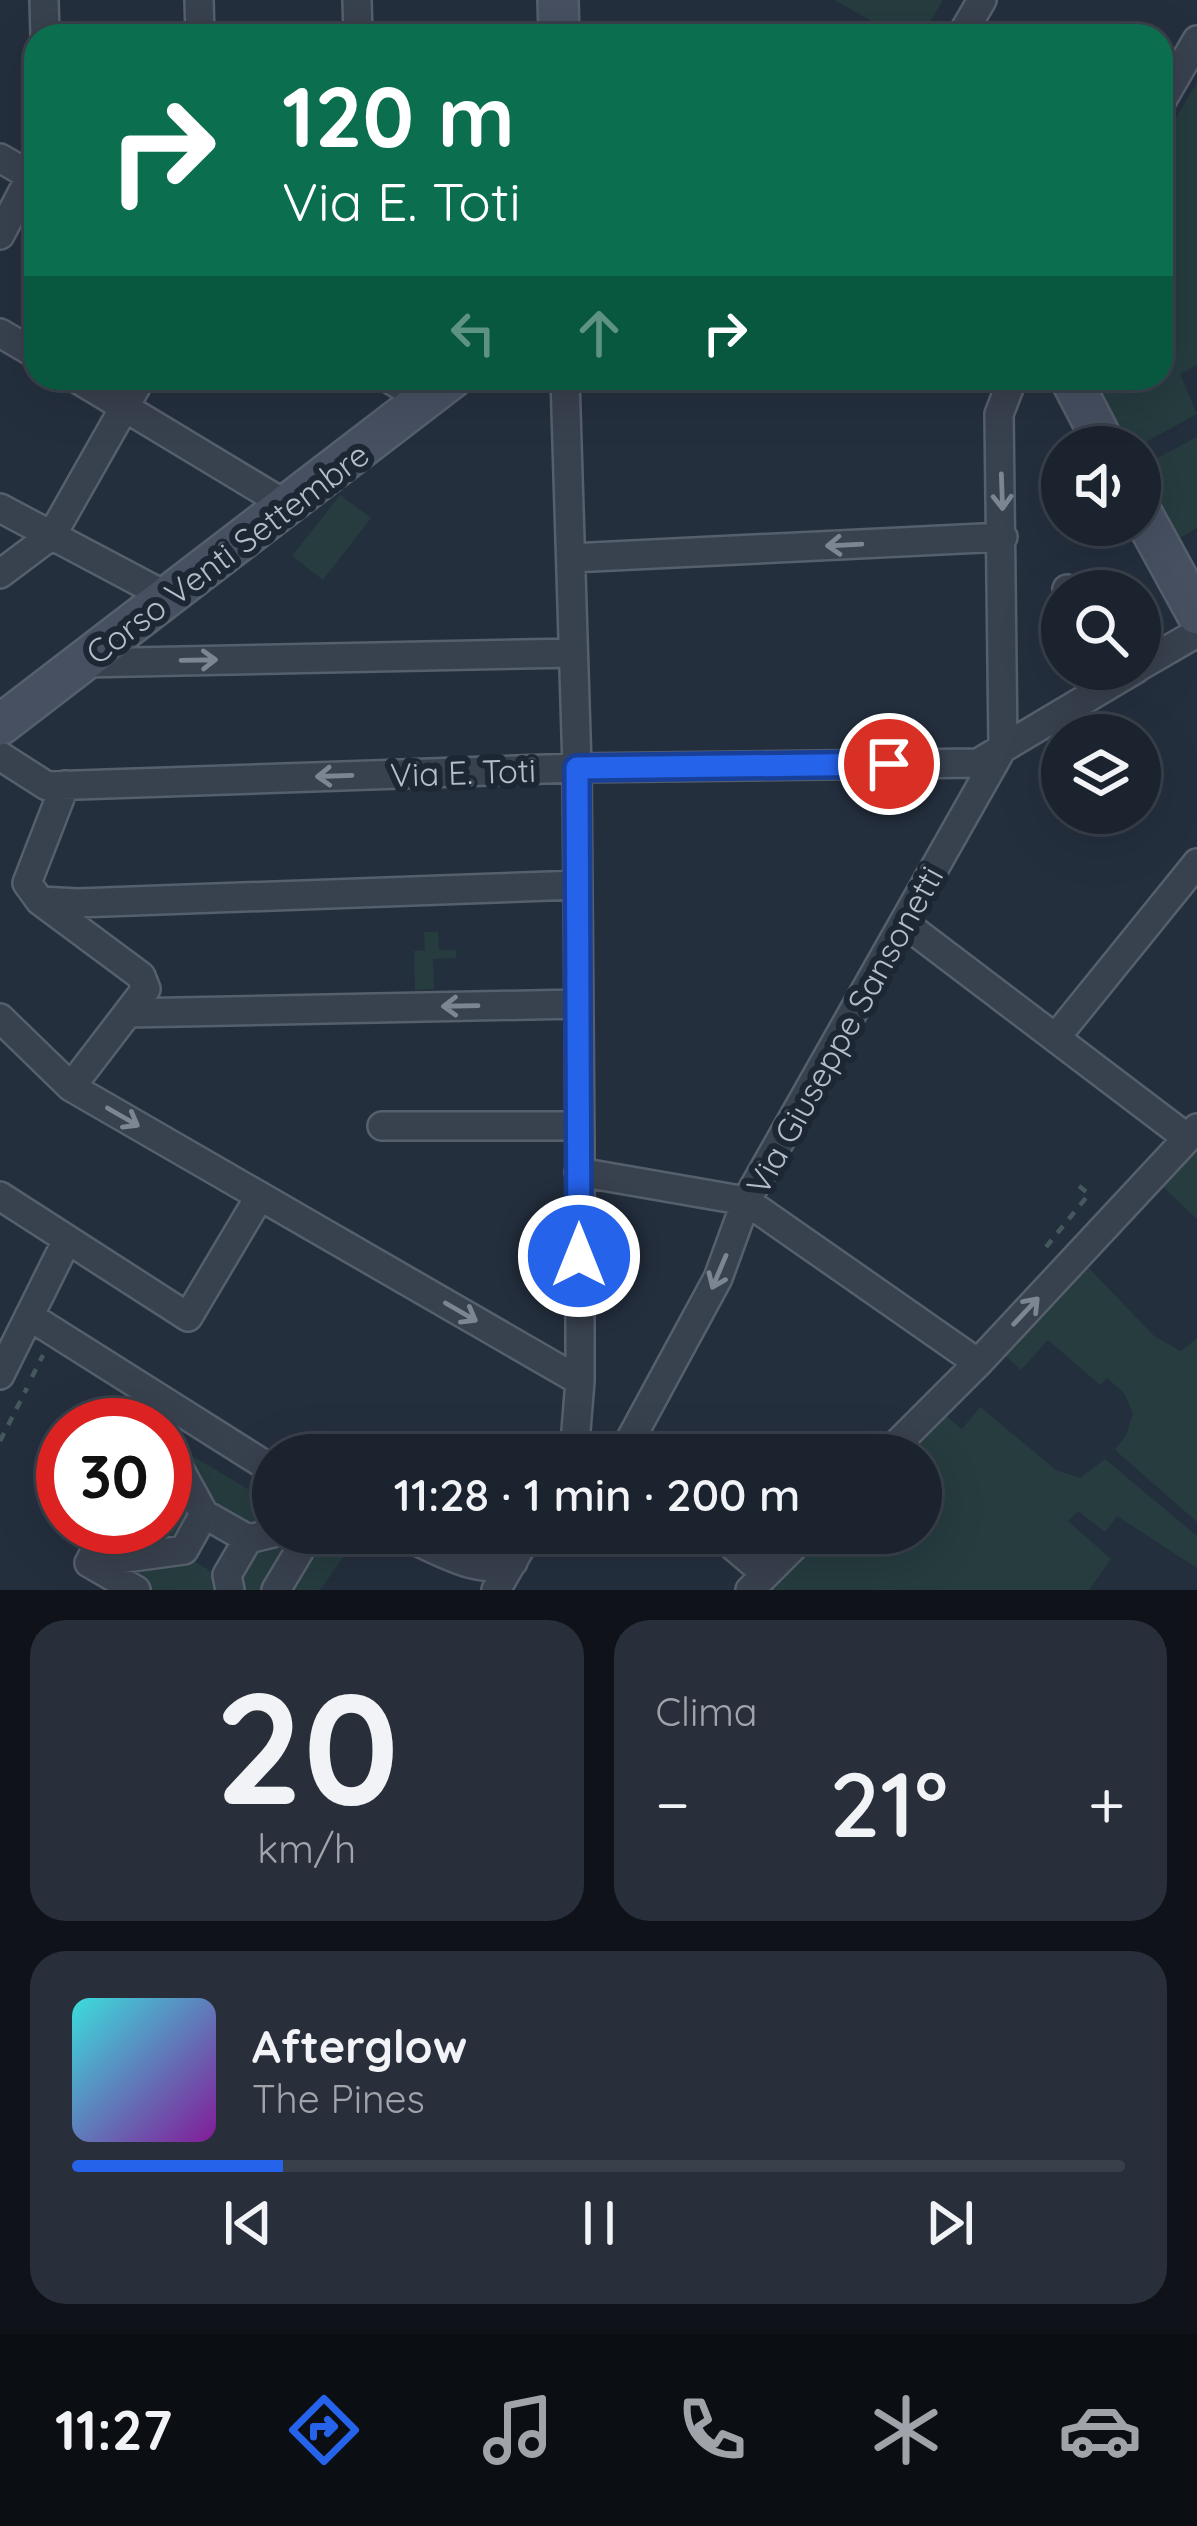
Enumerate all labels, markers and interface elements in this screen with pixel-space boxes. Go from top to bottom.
text: 120 m [282,63,515,168]
icon: right [84,72,240,228]
text: Via E. Toti [282,167,521,235]
icon: left [440,300,506,366]
icon: ahead [566,300,632,366]
icon: right [692,300,758,366]
map controls [1041,426,1161,834]
button: sound [1041,426,1161,546]
street label: Corso Venti Settembre [77,433,377,673]
one-way arrow [990,472,1013,511]
one-way arrow [825,534,864,557]
button: search [1041,570,1161,690]
one-way arrow [179,649,218,672]
pin [838,713,940,815]
button: layers [1041,714,1161,834]
icon: arrive [856,731,922,797]
street label: Via E. Toti [389,749,537,795]
one-way arrow [315,765,354,788]
street label: Via Giuseppe Sansonetti [737,859,951,1201]
one-way arrow [441,995,480,1018]
one-way arrow [105,1105,139,1129]
position arrow [516,1193,642,1319]
one-way arrow [707,1253,729,1289]
one-way arrow [1011,1297,1040,1327]
one-way arrow [443,1301,478,1325]
speed limit sign: 30 [36,1398,192,1554]
text: 11:28 · 1 min · 200 m [394,1466,800,1522]
text: 20 [214,1648,399,1843]
text: Clima [656,1687,758,1736]
text: 21° [829,1747,948,1860]
text: − [656,1762,690,1845]
text: + [1088,1762,1125,1845]
text: km/h [257,1824,356,1873]
text: Afterglow [252,2018,467,2074]
text: The Pines [252,2074,425,2123]
icon: previous [215,2190,281,2256]
icon: pause [566,2190,632,2256]
icon: next [917,2190,983,2256]
icon: directions [282,2388,366,2472]
icon: music [476,2388,560,2472]
icon: phone [670,2388,754,2472]
icon: climate [864,2388,948,2472]
icon: car [1058,2388,1142,2472]
text: 11:27 [55,2396,172,2464]

